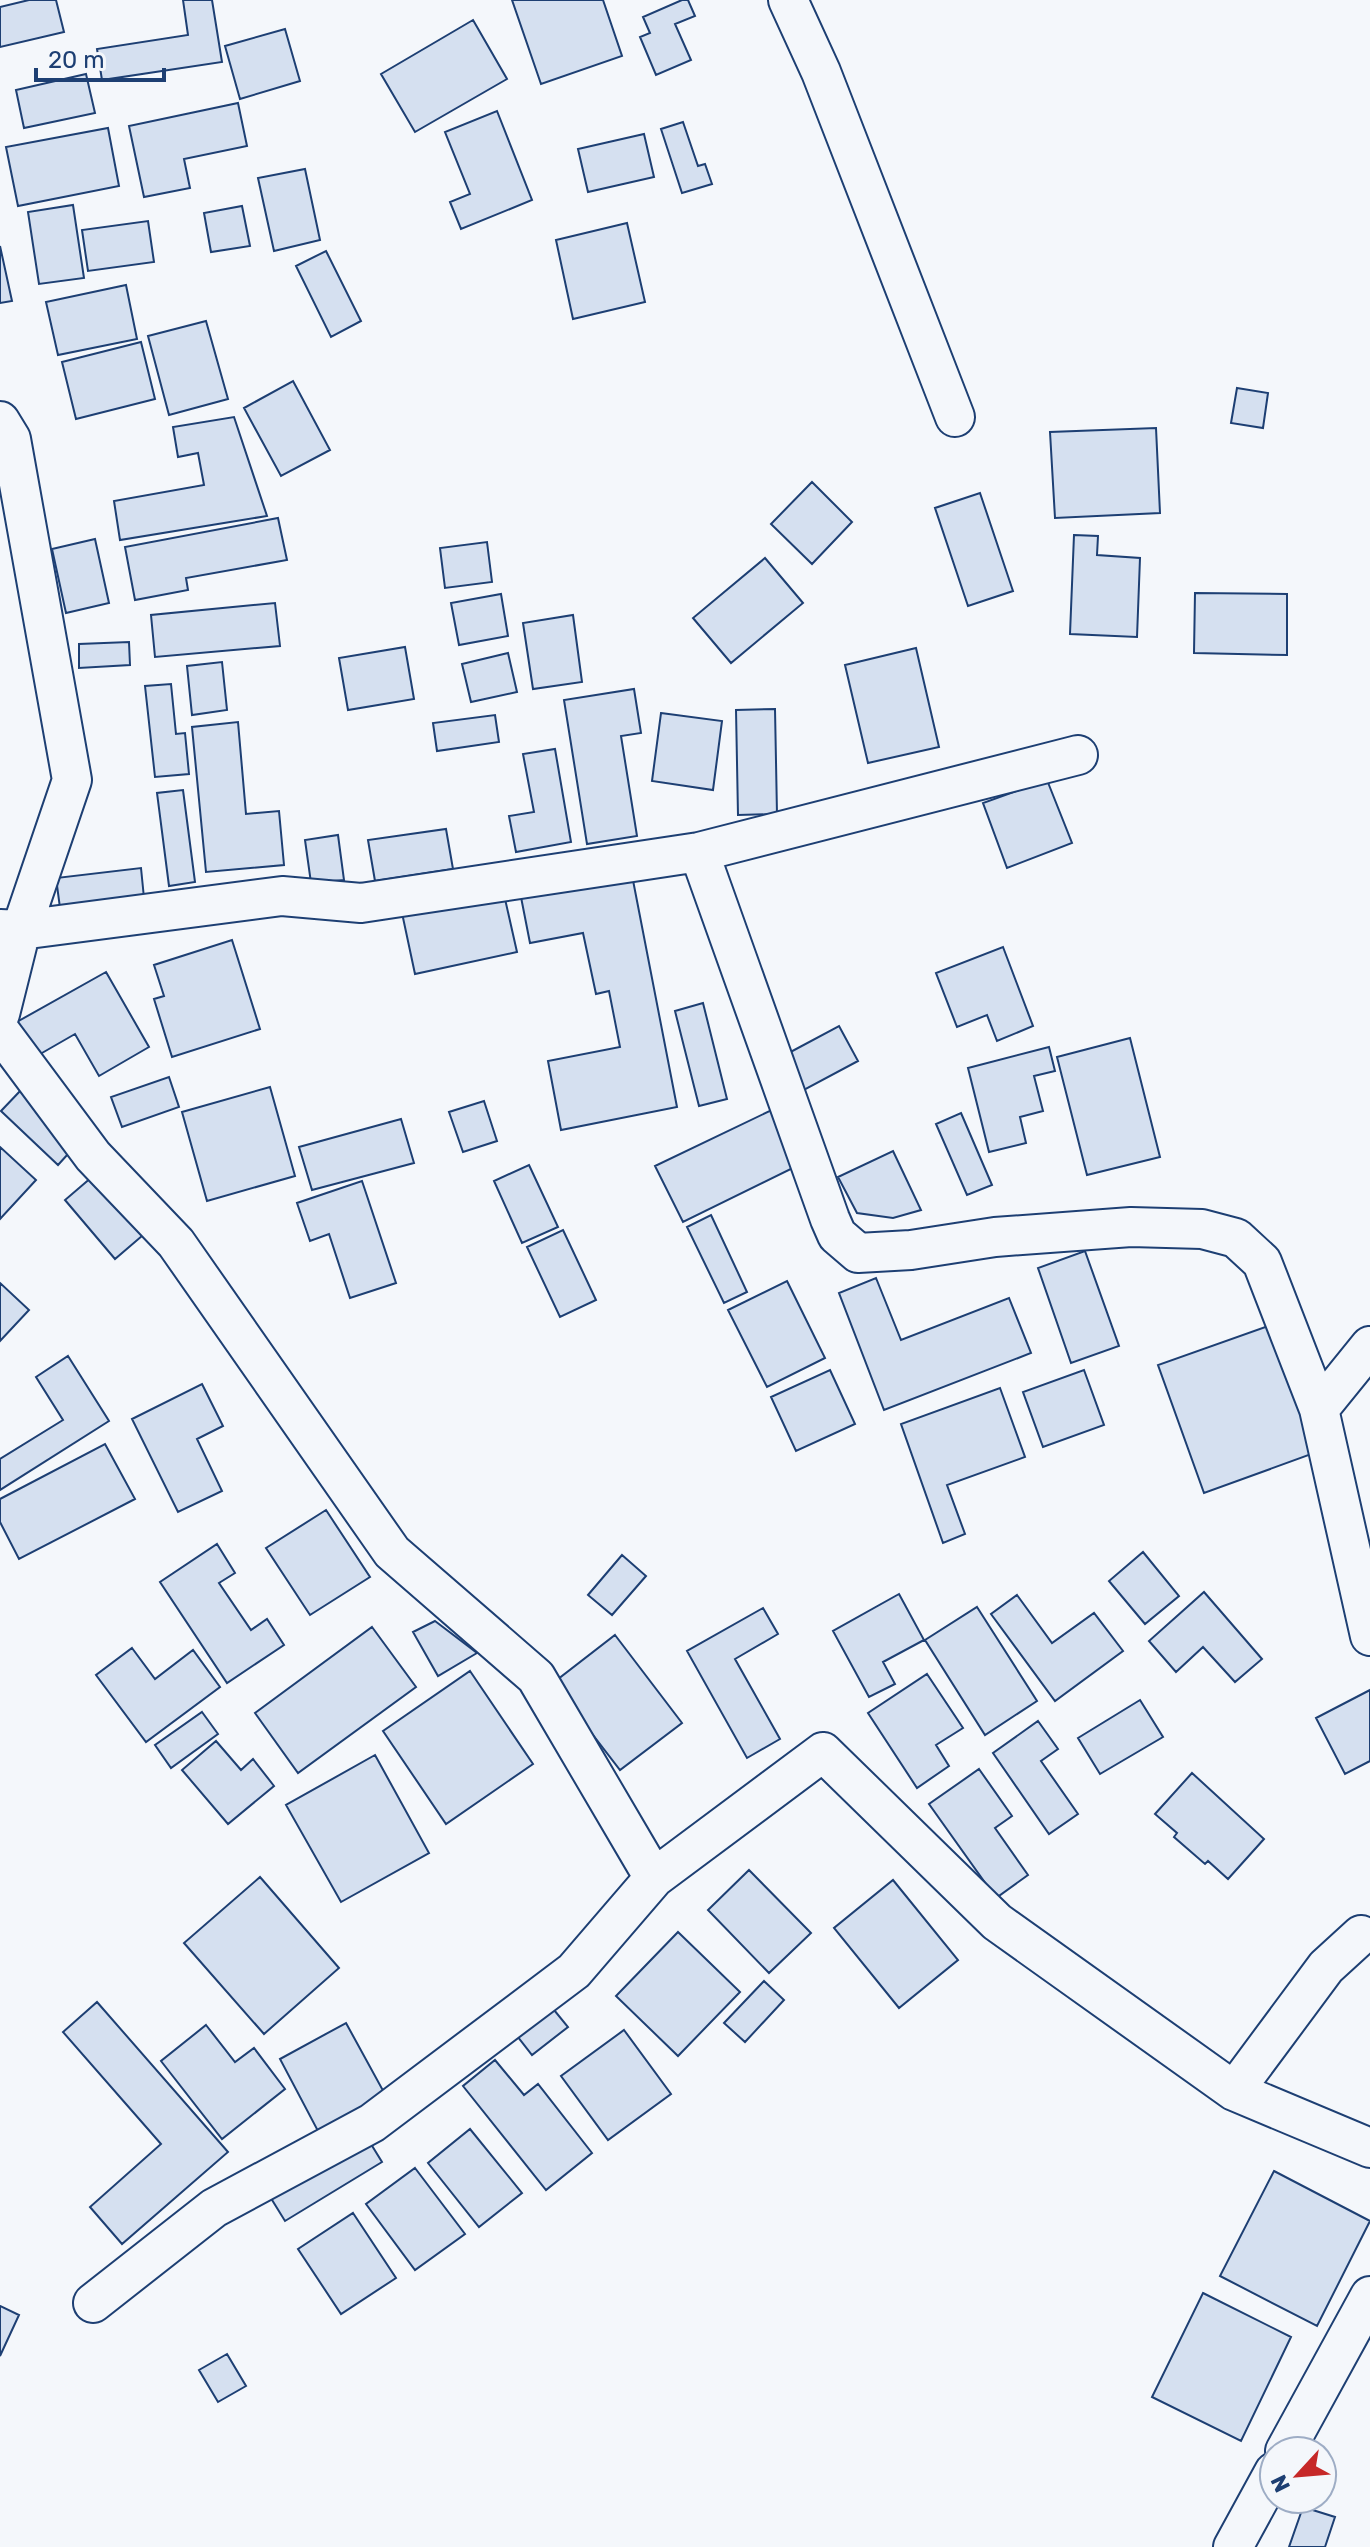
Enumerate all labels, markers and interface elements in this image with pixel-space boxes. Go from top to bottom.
scale bar [36,32,164,82]
text: 20 m [48,46,105,74]
north arrow [1258,2435,1338,2515]
text: N [1265,2471,1296,2497]

